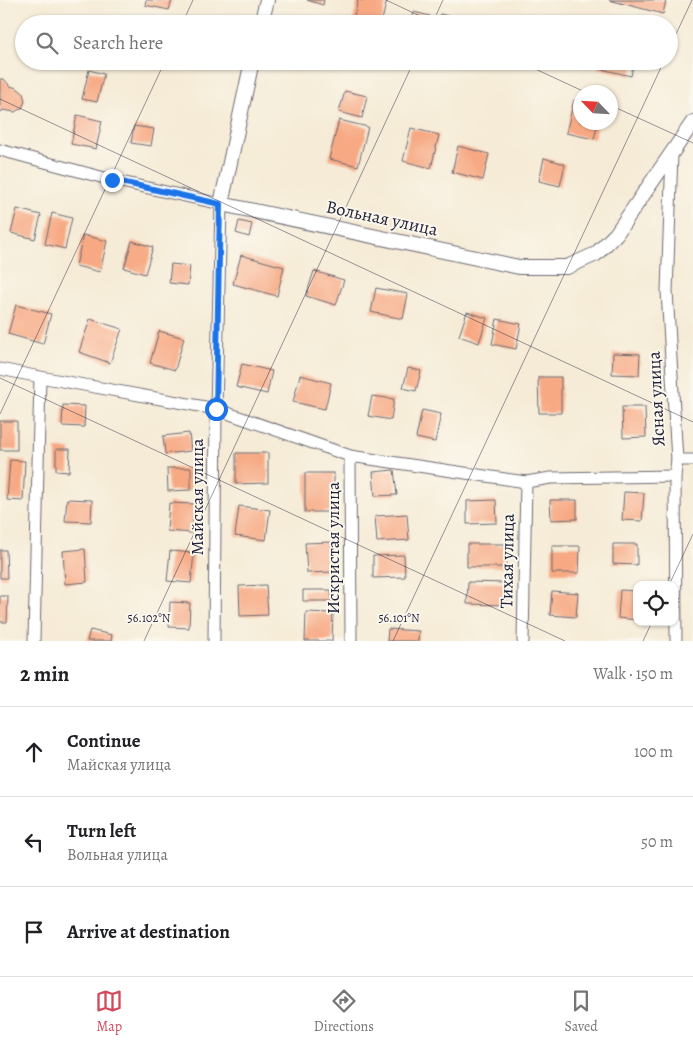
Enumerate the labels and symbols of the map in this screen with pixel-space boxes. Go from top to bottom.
north arrow [573,85,618,130]
route end [101,169,124,192]
street label: Вольная улица [324,194,441,242]
street label: Ясная улица [641,350,670,447]
route start [205,398,228,421]
street label: Майская улица [185,438,209,556]
street label: Искристая улица [321,481,345,614]
street label: Тихая улица [494,513,520,609]
text: 56.102°N [128,610,171,626]
text: 56.101°N [378,610,420,626]

